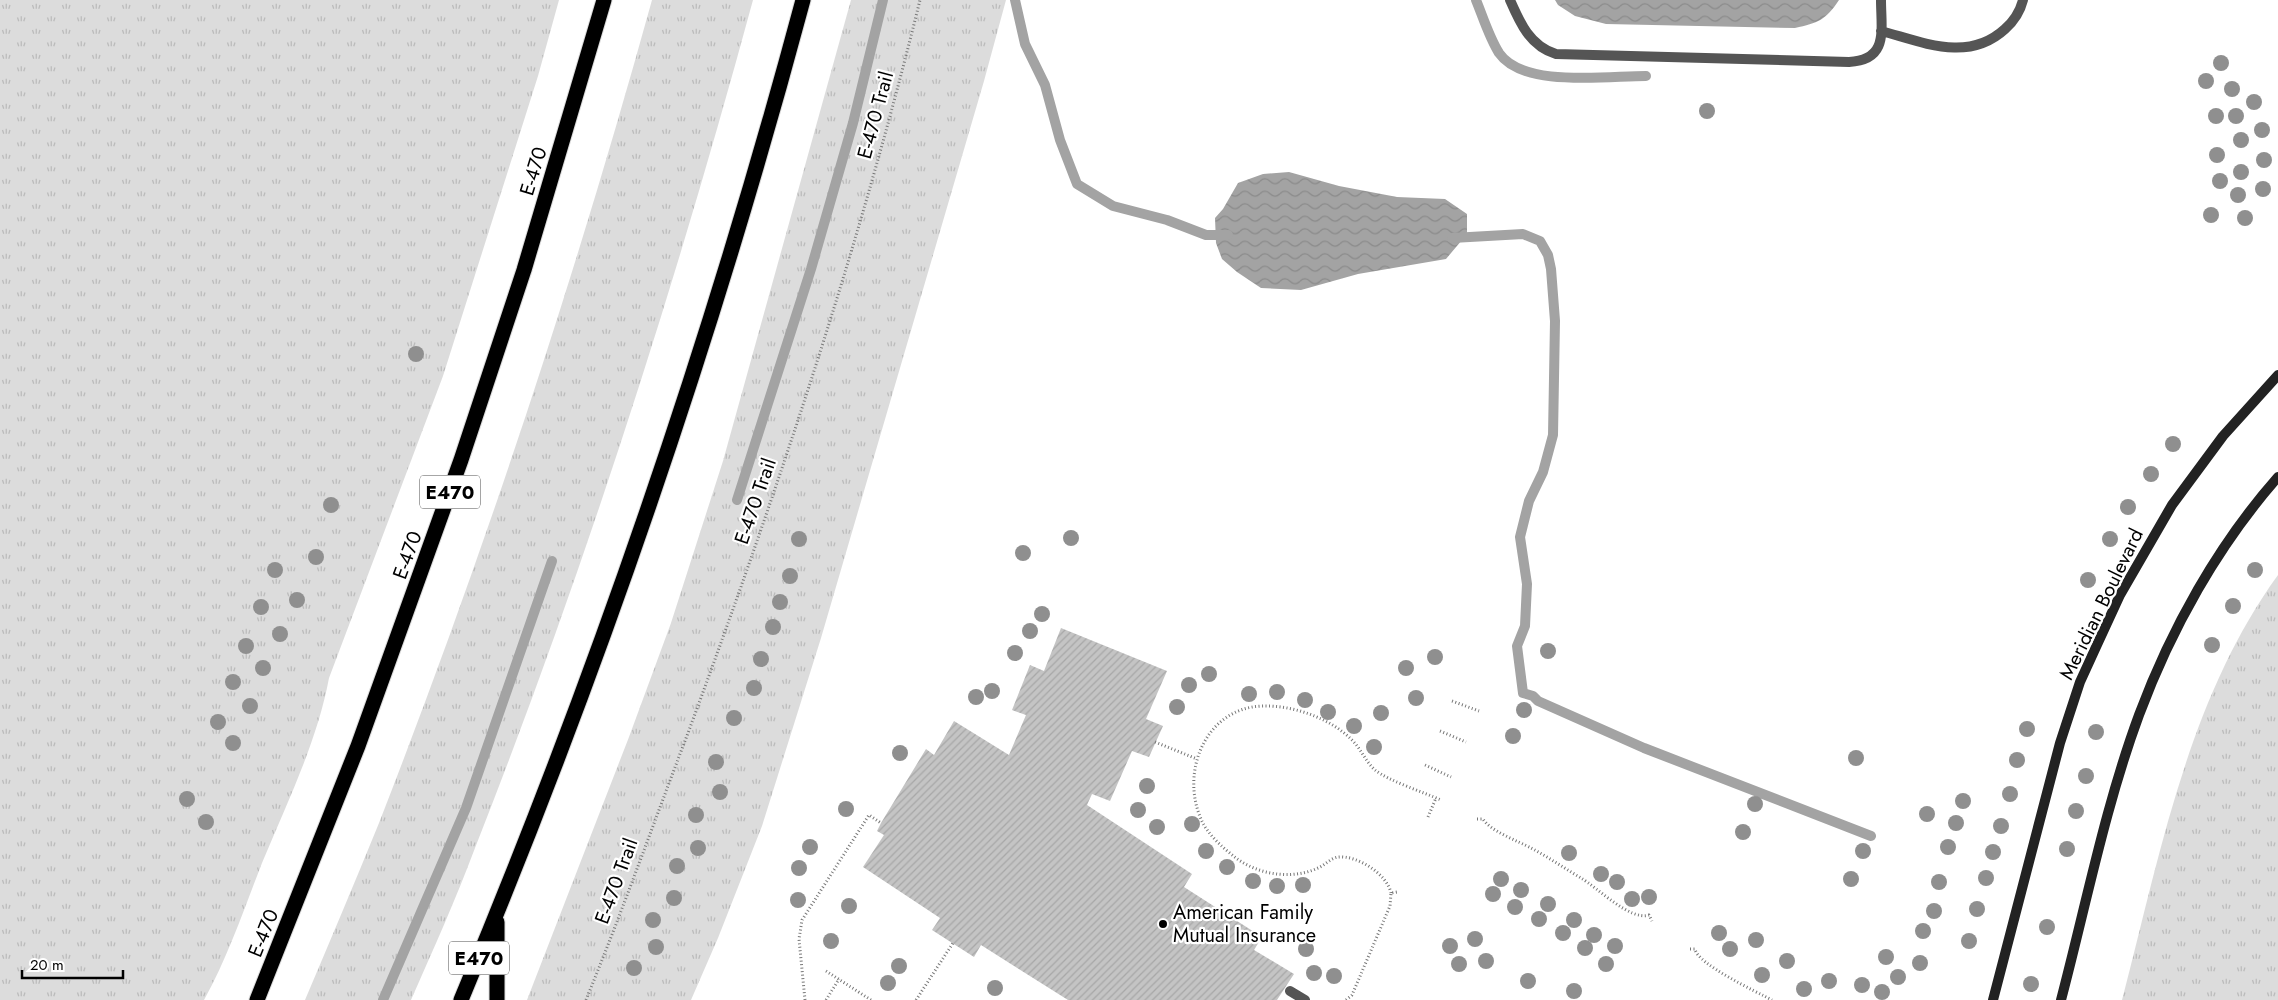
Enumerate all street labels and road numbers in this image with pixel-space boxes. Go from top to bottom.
street label: E-470 Trail [850,68,901,162]
street label: E-470 [512,143,555,199]
street label: E-470 Trail [727,454,784,548]
road number: E470 [420,476,480,508]
street label: Meridian Boulevard [2052,524,2151,685]
street label: E-470 [385,527,430,583]
street label: E-470 Trail [588,834,645,928]
street label: E-470 [241,905,286,962]
road number: E470 [449,941,509,974]

